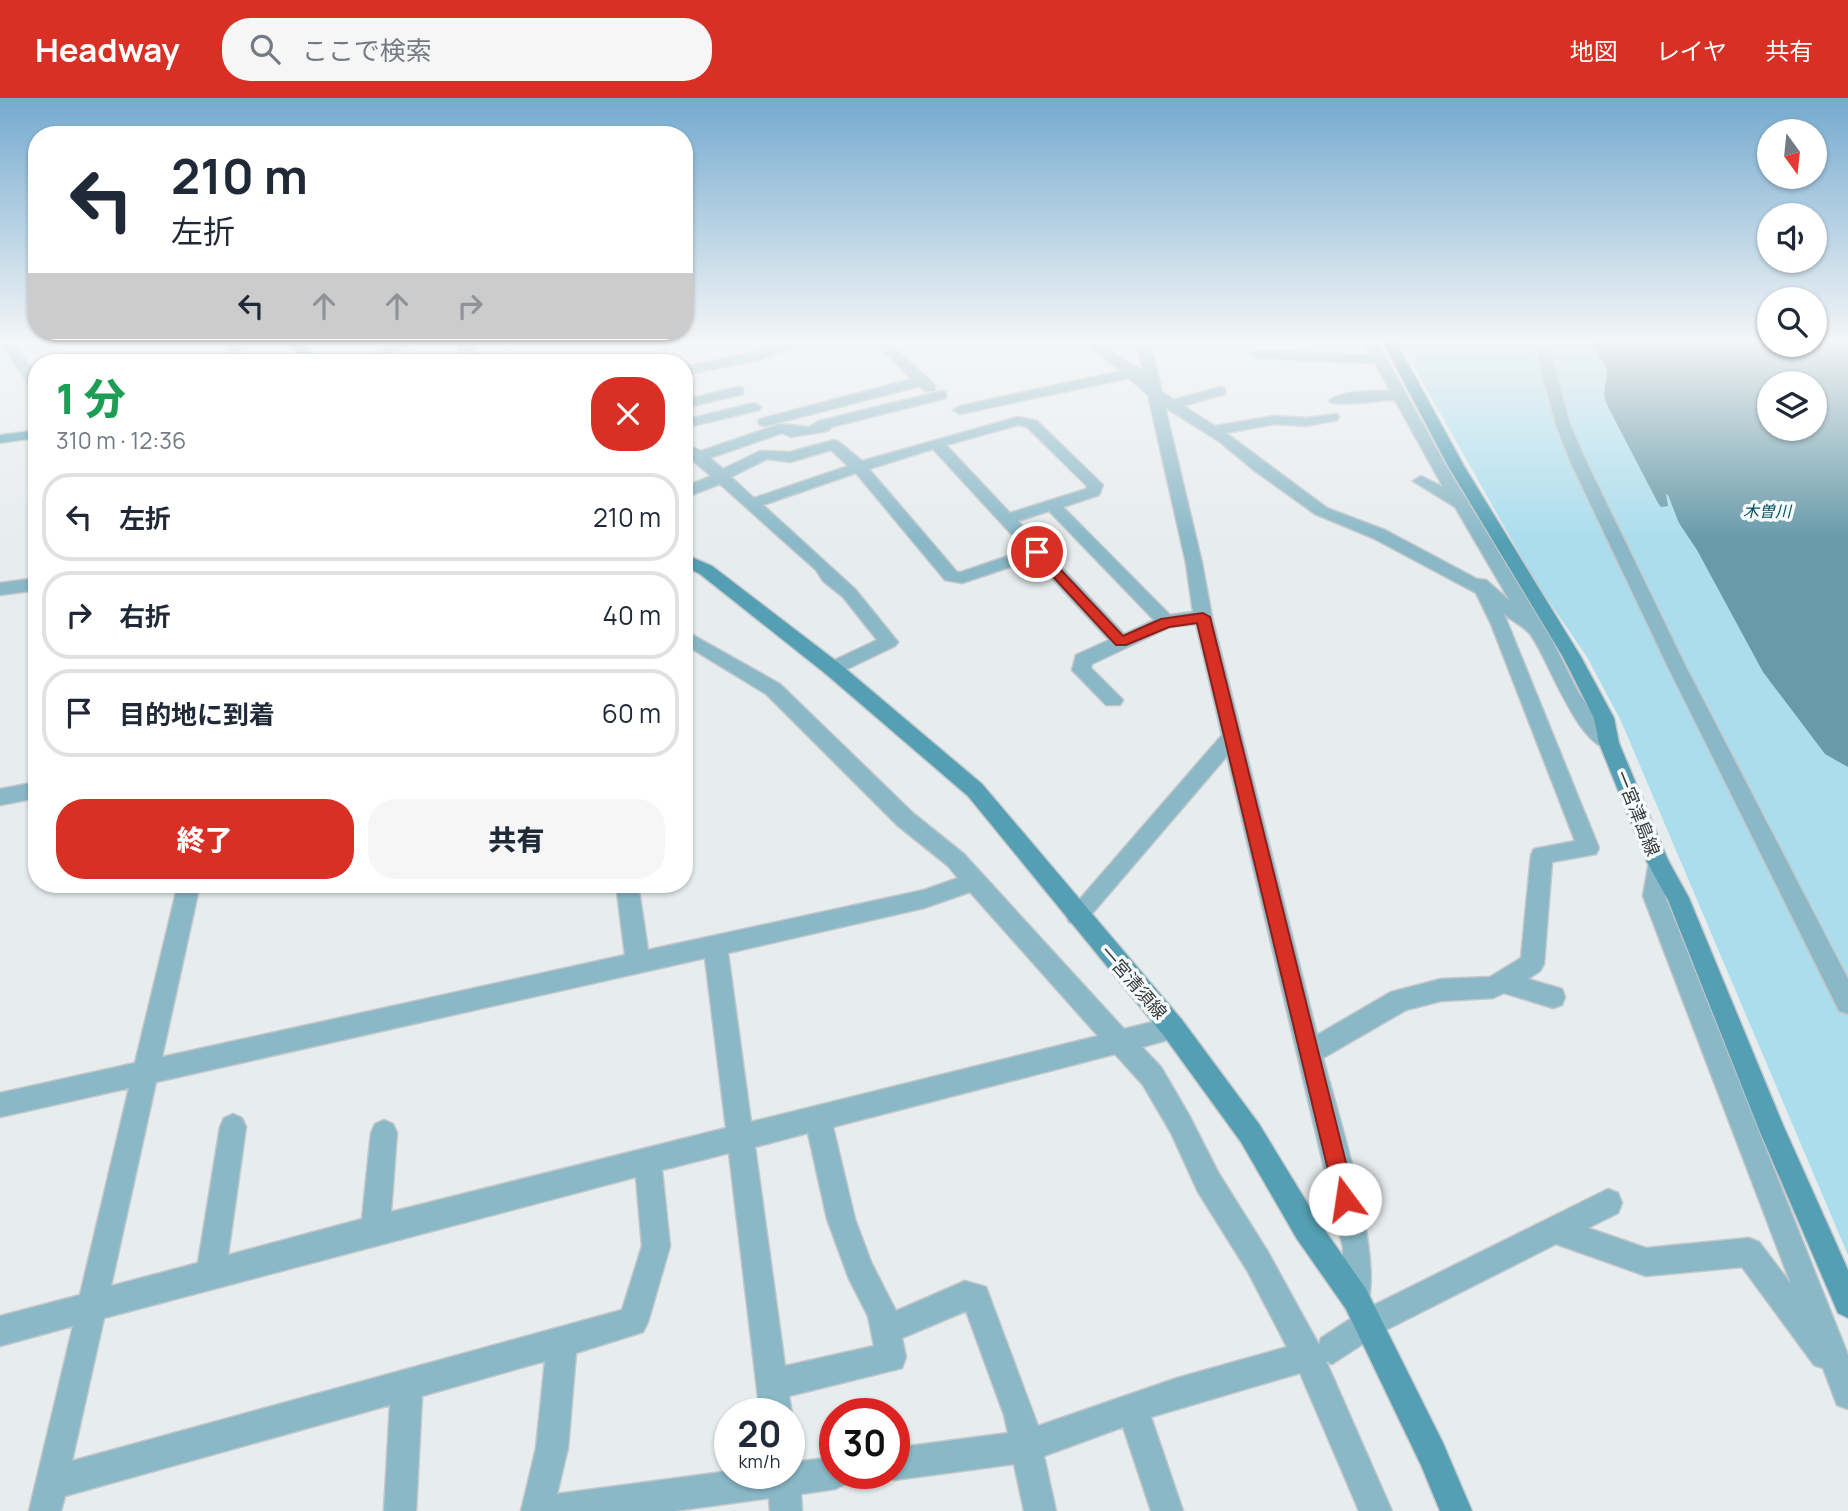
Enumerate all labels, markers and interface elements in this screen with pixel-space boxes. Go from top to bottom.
search box [222,18,712,81]
text: Headway [35,27,180,72]
icon: search [246,30,284,68]
text: ここで検索 [302,32,432,68]
text: 地図 [1570,34,1618,67]
text: レイヤ [1656,34,1727,67]
text: 共有 [1765,34,1813,67]
north arrow [1757,119,1827,189]
map controls [1757,119,1827,441]
text: 210 m [171,142,308,209]
icon: left [56,154,147,245]
button: sound [1757,203,1827,273]
text: 左折 [171,209,235,253]
icon: left [232,287,270,325]
icon: ahead [305,287,343,325]
icon: ahead [378,287,416,325]
icon: right [451,287,489,325]
button: search [1757,287,1827,357]
text: 1 分 [56,369,125,427]
button: layers [1757,371,1827,441]
button: close [591,377,665,451]
text: 310 m · 12:36 [56,424,186,456]
icon: left [60,498,98,536]
text: 210 m [593,499,661,535]
text: 左折 [119,500,171,536]
water label: 木曽川 [1743,500,1793,522]
pin [1007,522,1067,582]
icon: arrive [1018,533,1056,571]
icon: right [60,596,98,634]
text: 40 m [603,597,661,633]
text: 右折 [119,598,171,634]
icon: arrive [60,694,98,732]
text: 60 m [602,695,661,731]
text: 目的地に到着 [119,696,275,732]
street label: 一宮津島線 [1610,767,1666,859]
button: 終了 [56,799,354,879]
button: 共有 [368,799,665,879]
street label: 一宮清須線 [1095,940,1173,1024]
position arrow [1308,1162,1382,1236]
speed limit sign: 30 [819,1398,910,1489]
text: 20 [738,1410,781,1458]
text: km/h [739,1449,780,1473]

